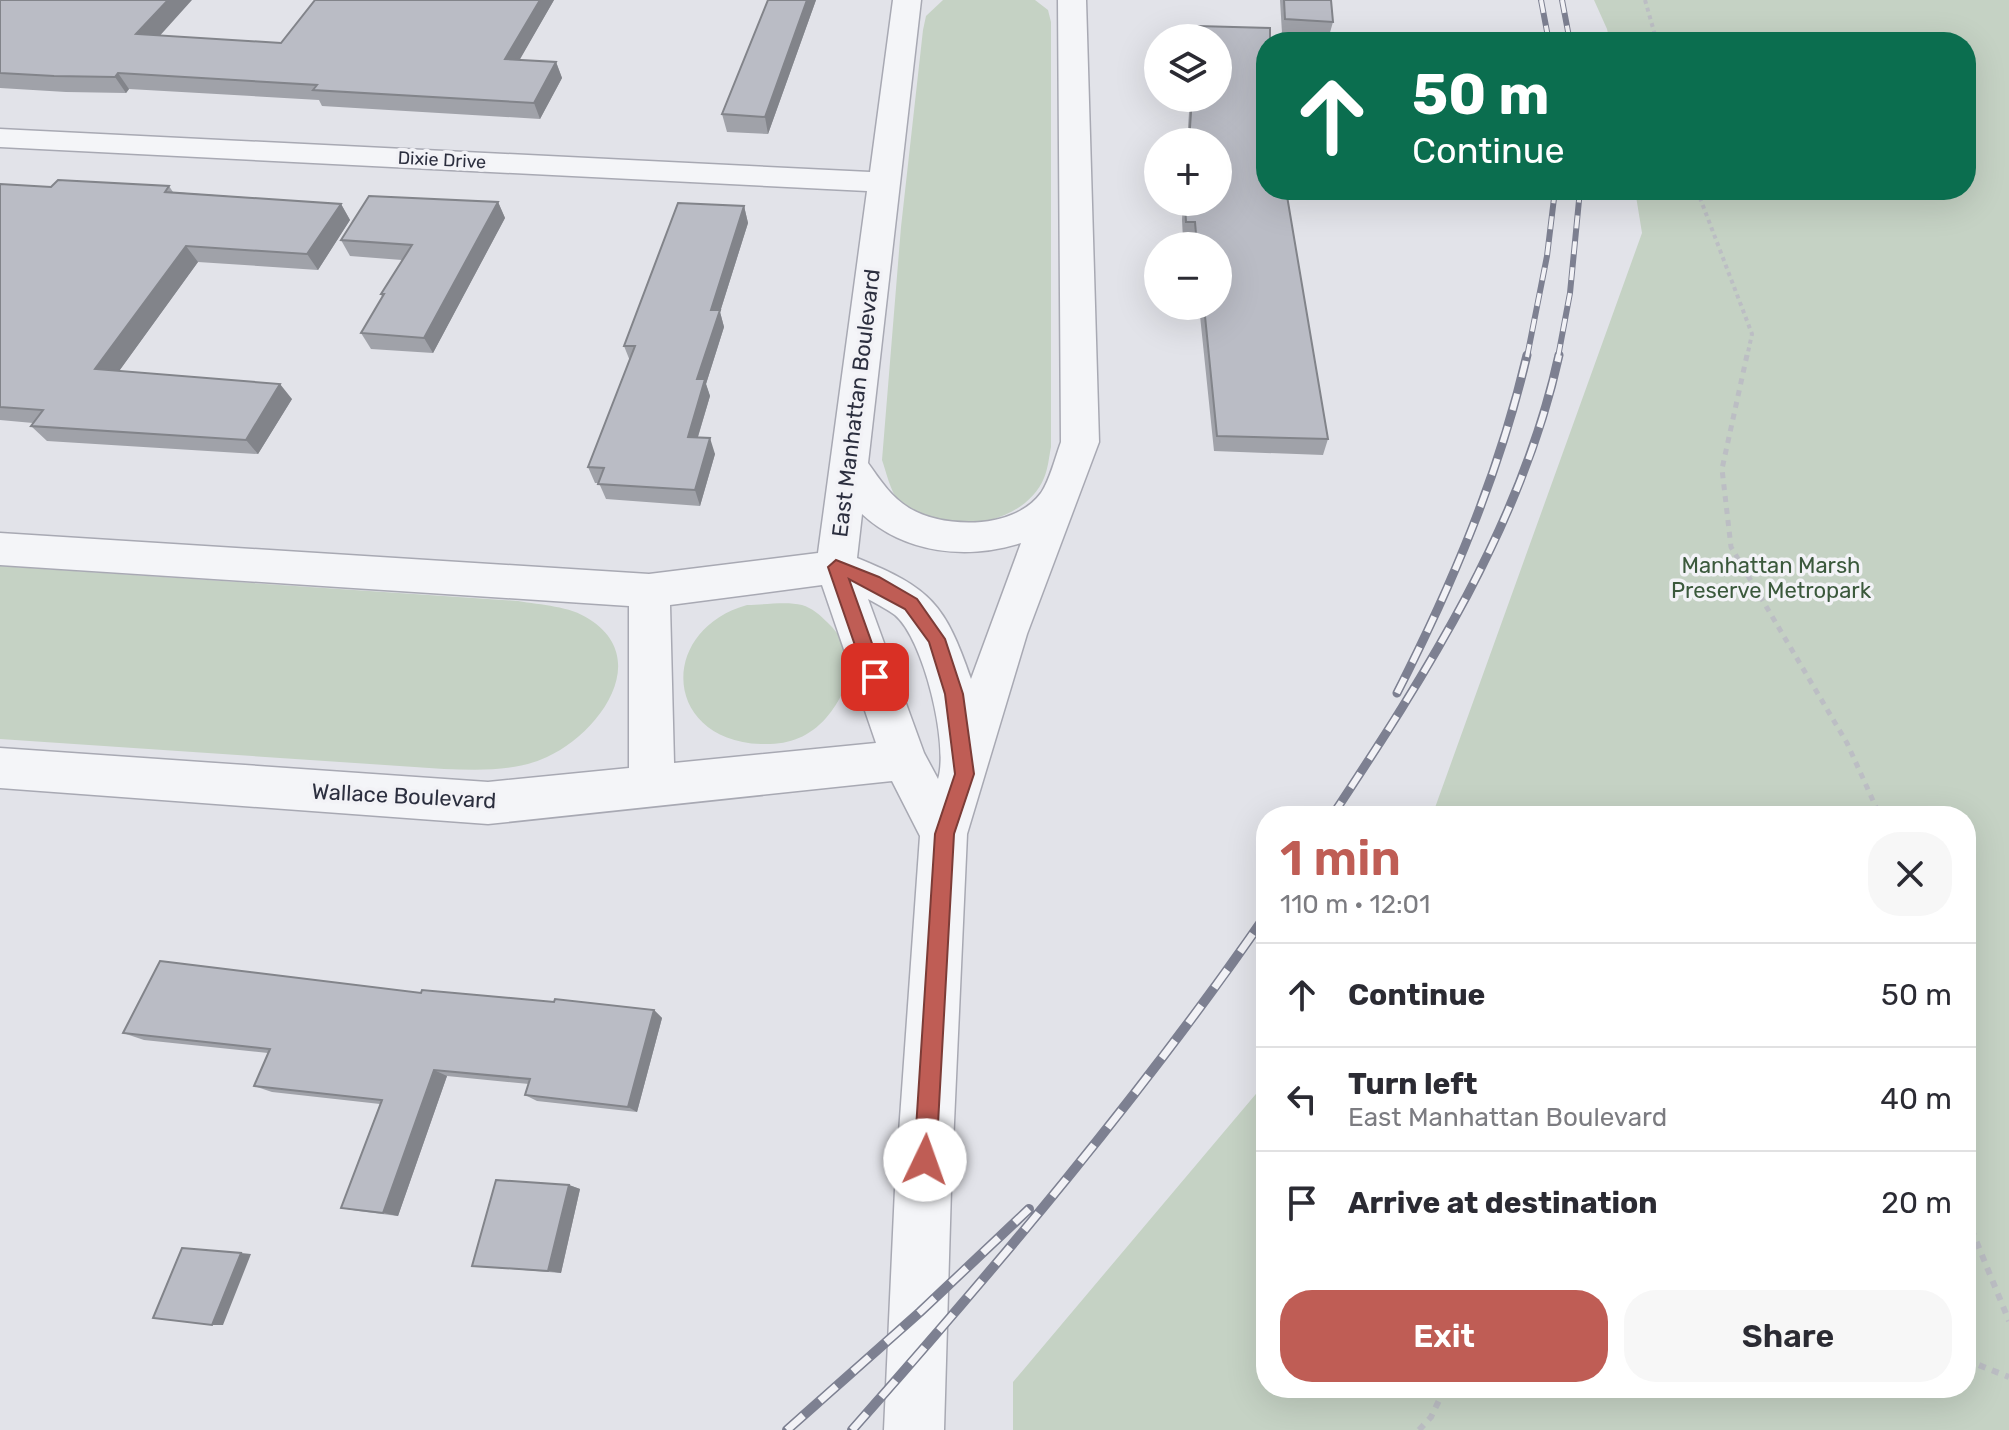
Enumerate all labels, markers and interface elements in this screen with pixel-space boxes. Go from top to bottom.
map controls [1144,24,1232,320]
button: layers [1144,24,1232,112]
text: 50 m [1412,62,1549,128]
icon: ahead [1280,64,1384,168]
button: + [1144,128,1232,216]
text: Continue [1412,129,1565,172]
street label: Dixie Drive [397,147,487,173]
button: − [1144,232,1232,320]
street label: East Manhattan Boulevard [826,267,886,539]
park label: Manhattan Marsh Preserve Metropark [1671,552,1872,604]
pin [841,643,909,711]
icon: arrive [853,655,897,699]
street label: Wallace Boulevard [311,778,497,814]
text: 1 min [1280,830,1401,887]
button: close [1868,832,1952,916]
text: 110 m · 12:01 [1280,889,1430,920]
icon: ahead [1280,973,1324,1017]
text: Continue [1348,977,1485,1013]
text: 50 m [1881,977,1952,1013]
text: Turn left [1348,1066,1478,1102]
icon: left [1280,1077,1324,1121]
text: 40 m [1880,1081,1952,1117]
text: East Manhattan Boulevard [1348,1102,1667,1133]
position arrow [883,1118,967,1202]
icon: arrive [1280,1181,1324,1225]
text: Arrive at destination [1348,1185,1658,1221]
text: 20 m [1881,1185,1952,1221]
button: Exit [1280,1290,1608,1382]
button: Share [1624,1290,1952,1382]

